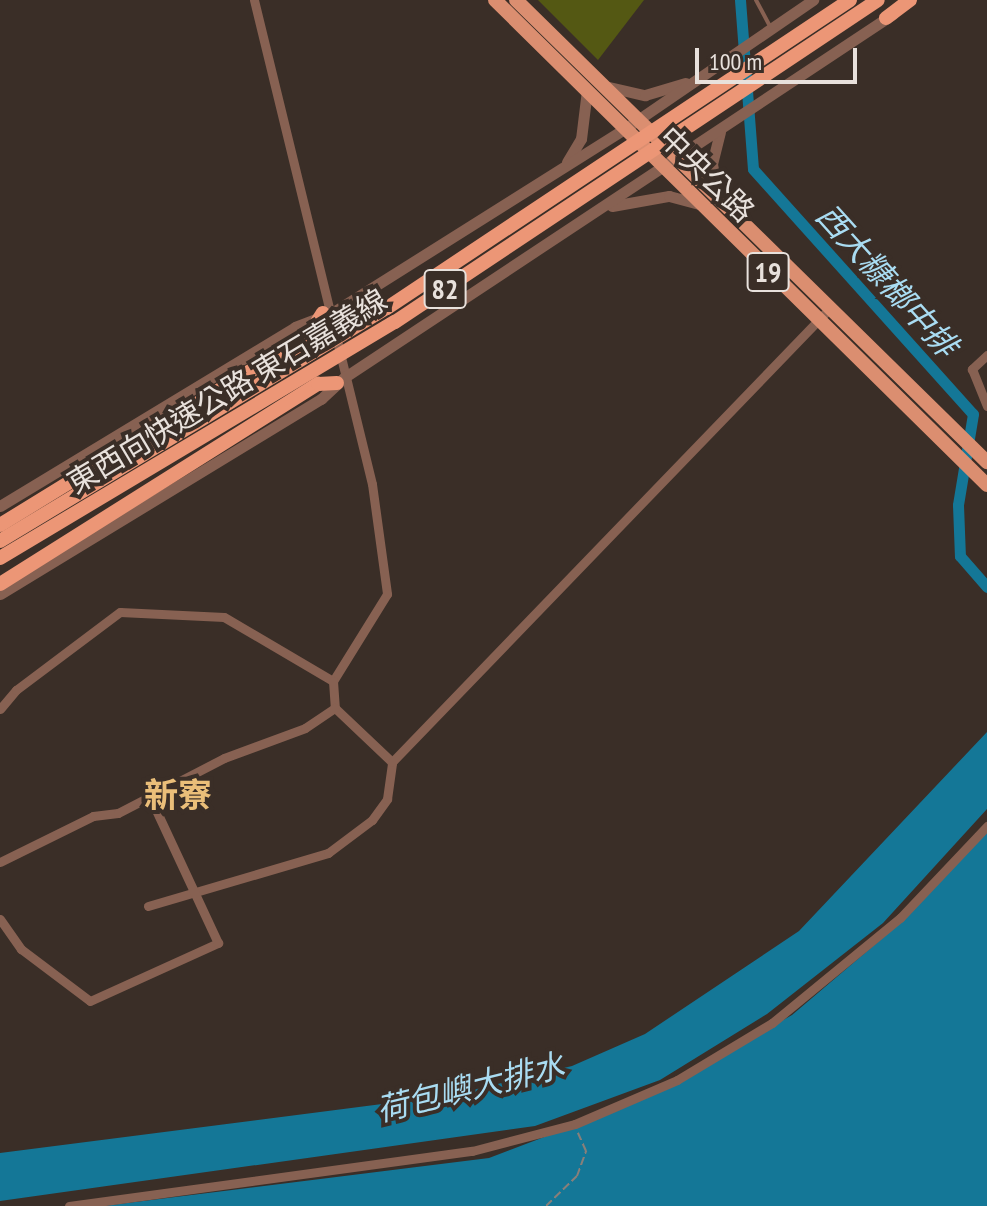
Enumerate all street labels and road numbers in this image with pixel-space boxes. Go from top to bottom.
street label: 中央公路 [652,119,762,229]
road number: 19 [746,248,790,296]
road number: 82 [423,265,467,313]
street label: 東西向快速公路 東石嘉義線 [61,281,393,501]

